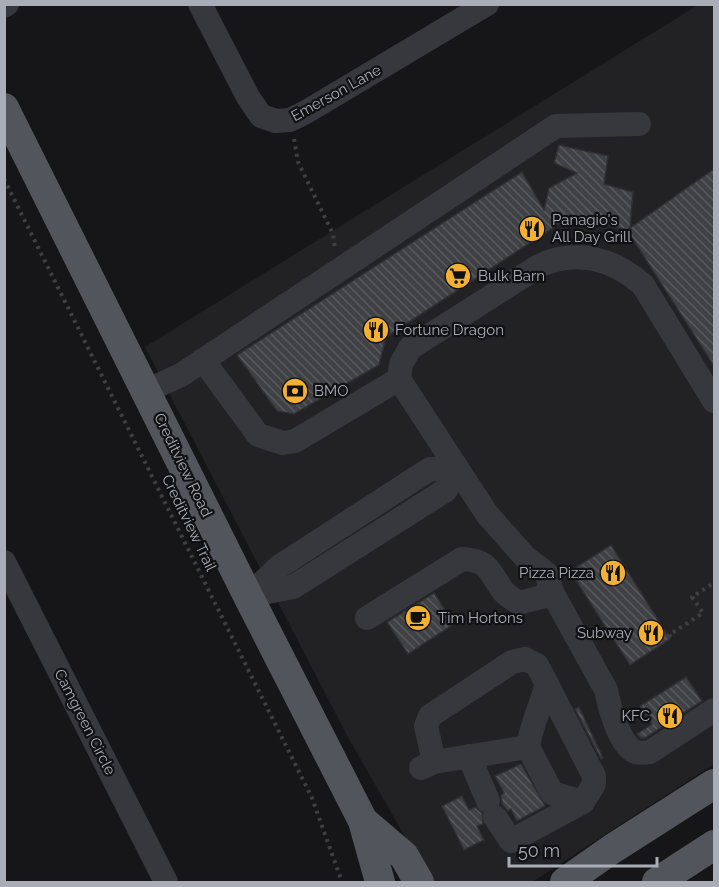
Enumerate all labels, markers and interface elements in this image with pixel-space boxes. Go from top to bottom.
street label: Emerson Lane [288,61,384,125]
place label: Panagio's All Day Grill [552,211,632,246]
restaurant icon: Panagio's All Day Grill [517,214,547,244]
supermarket icon: Bulk Barn [443,261,473,291]
place label: Bulk Barn [478,267,545,285]
restaurant icon: Fortune Dragon [361,315,391,345]
place label: Fortune Dragon [395,321,504,339]
bank icon: BMO [280,376,310,406]
place label: BMO [314,382,348,400]
street label: Creditview Road [150,410,216,520]
street label: Creditview Trail [158,472,221,575]
restaurant icon: Pizza Pizza [598,558,628,588]
place label: Pizza Pizza [519,564,594,582]
cafe icon: Tim Hortons [403,603,433,633]
place label: Tim Hortons [438,609,523,627]
restaurant icon: Subway [636,618,666,648]
place label: Subway [577,624,632,642]
street label: Camgreen Circle [51,666,120,778]
restaurant icon: KFC [655,701,685,731]
place label: KFC [621,707,650,725]
scale bar [509,830,658,868]
text: 50 m [518,840,560,861]

